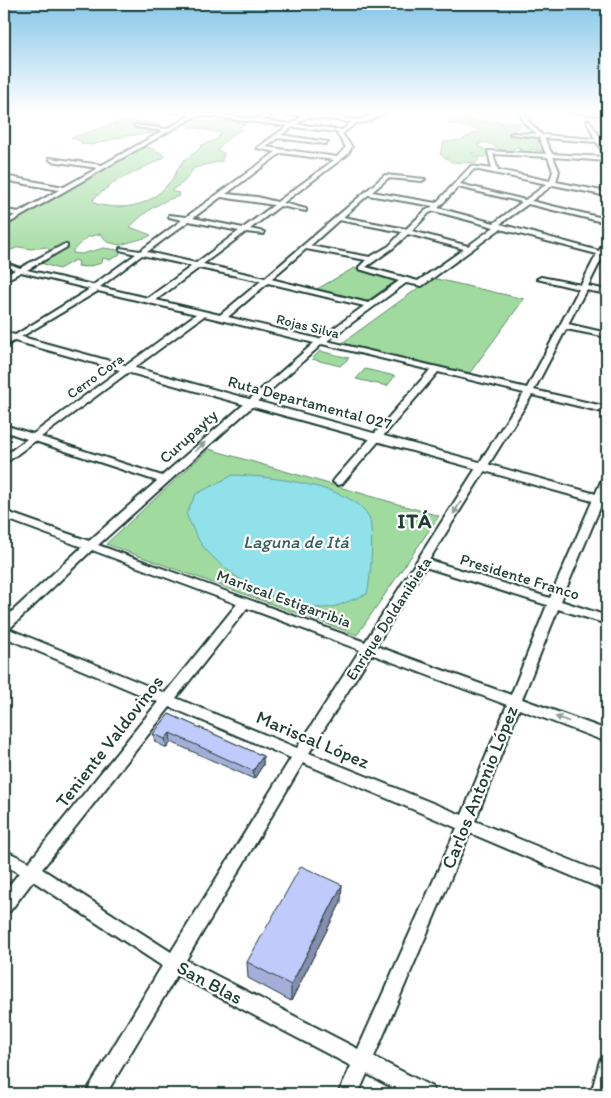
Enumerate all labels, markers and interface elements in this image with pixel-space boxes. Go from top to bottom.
street label: Rojas Silva [275,310,342,343]
street label: Cerro Cora [64,350,127,403]
street label: Ruta Departamental 027 [226,371,394,433]
street label: Curupayty [155,405,222,467]
one-way arrow [194,442,207,453]
one-way arrow [453,501,462,514]
district label: ITÁ [398,508,432,533]
water label: Laguna de Itá [243,531,350,553]
street label: Presidente Franco [458,549,582,604]
street label: Enrique Doldanibieta [341,552,436,684]
street label: Mariscal Estigarribia [214,565,354,632]
street label: Teniente Valdovinos [51,671,168,812]
street label: Carlos Antonio López [436,702,523,872]
street label: Mariscal López [253,705,373,774]
one-way arrow [554,715,569,722]
street label: San Blas [173,956,246,1009]

